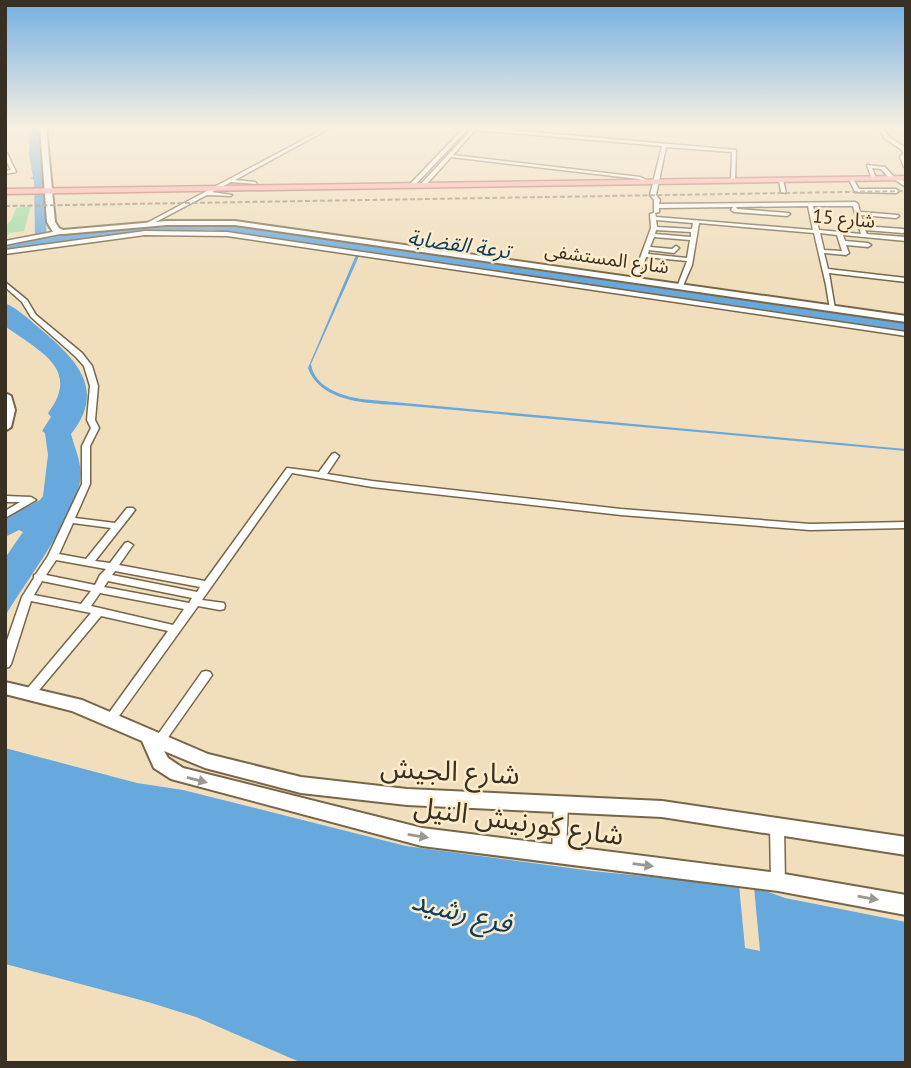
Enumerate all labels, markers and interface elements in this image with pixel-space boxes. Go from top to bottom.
street label: شارع 15 [811,203,876,235]
water label: ترعة القضابة [406,223,515,265]
street label: شارع المستشفى [543,237,671,281]
street label: شارع الجيش [379,748,521,795]
one-way arrow [186,775,208,786]
street label: شارع كورنيش النيل [411,787,626,856]
one-way arrow [407,831,429,842]
one-way arrow [632,860,654,871]
water label: فرع رشيد [407,881,517,946]
one-way arrow [857,893,879,904]

